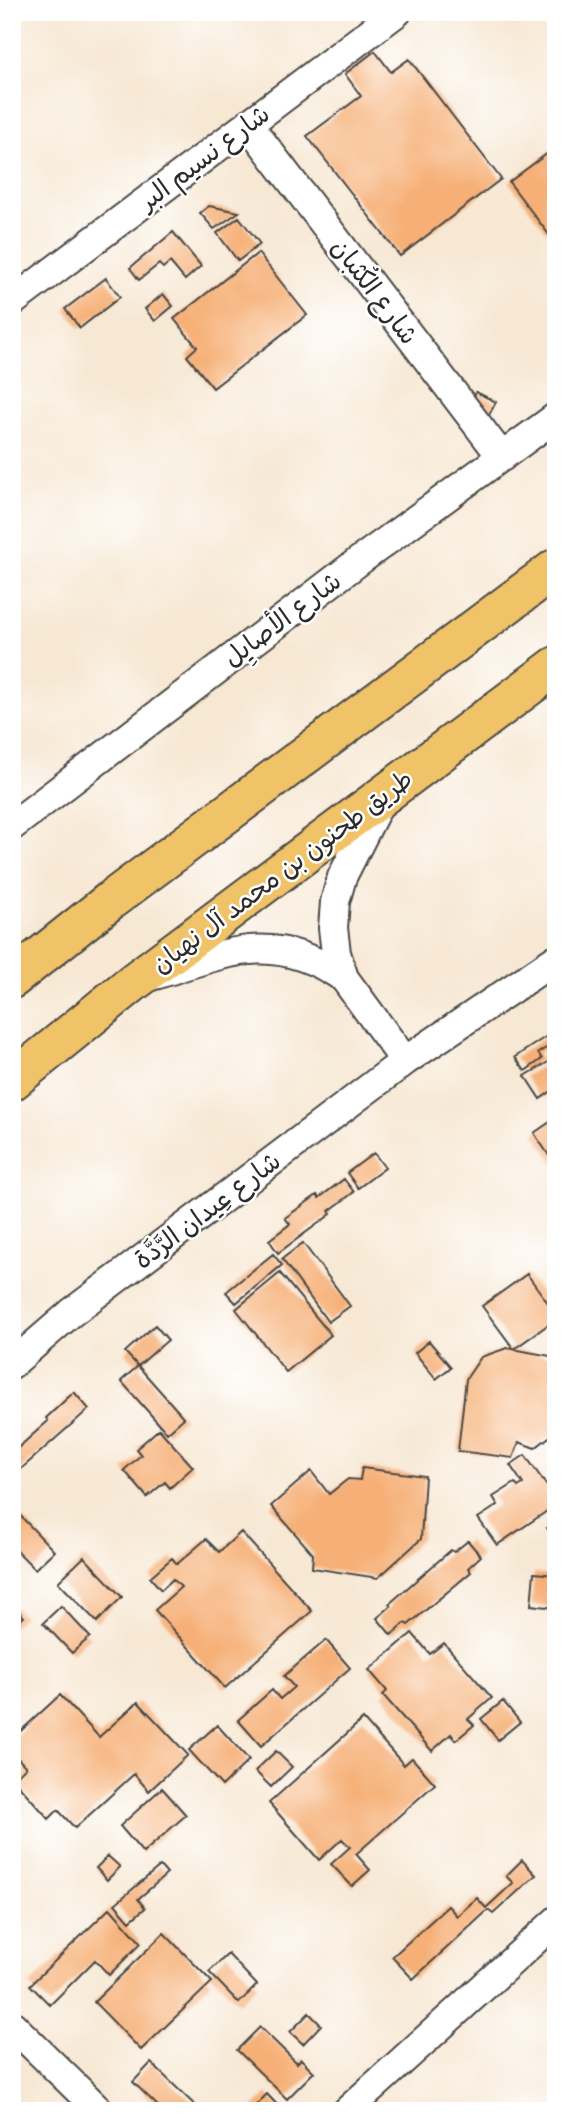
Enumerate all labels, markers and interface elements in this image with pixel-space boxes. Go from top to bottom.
street label: شارع نسيم البر [131,97,278,221]
street label: شارع الكُثبان [323,231,426,352]
street label: شارع الأصايِل [216,563,350,678]
street label: طريق طحنون بن محمد آل نهيان [145,762,420,981]
street label: شارع عِيدان الرَّدَّة [127,1144,288,1277]

